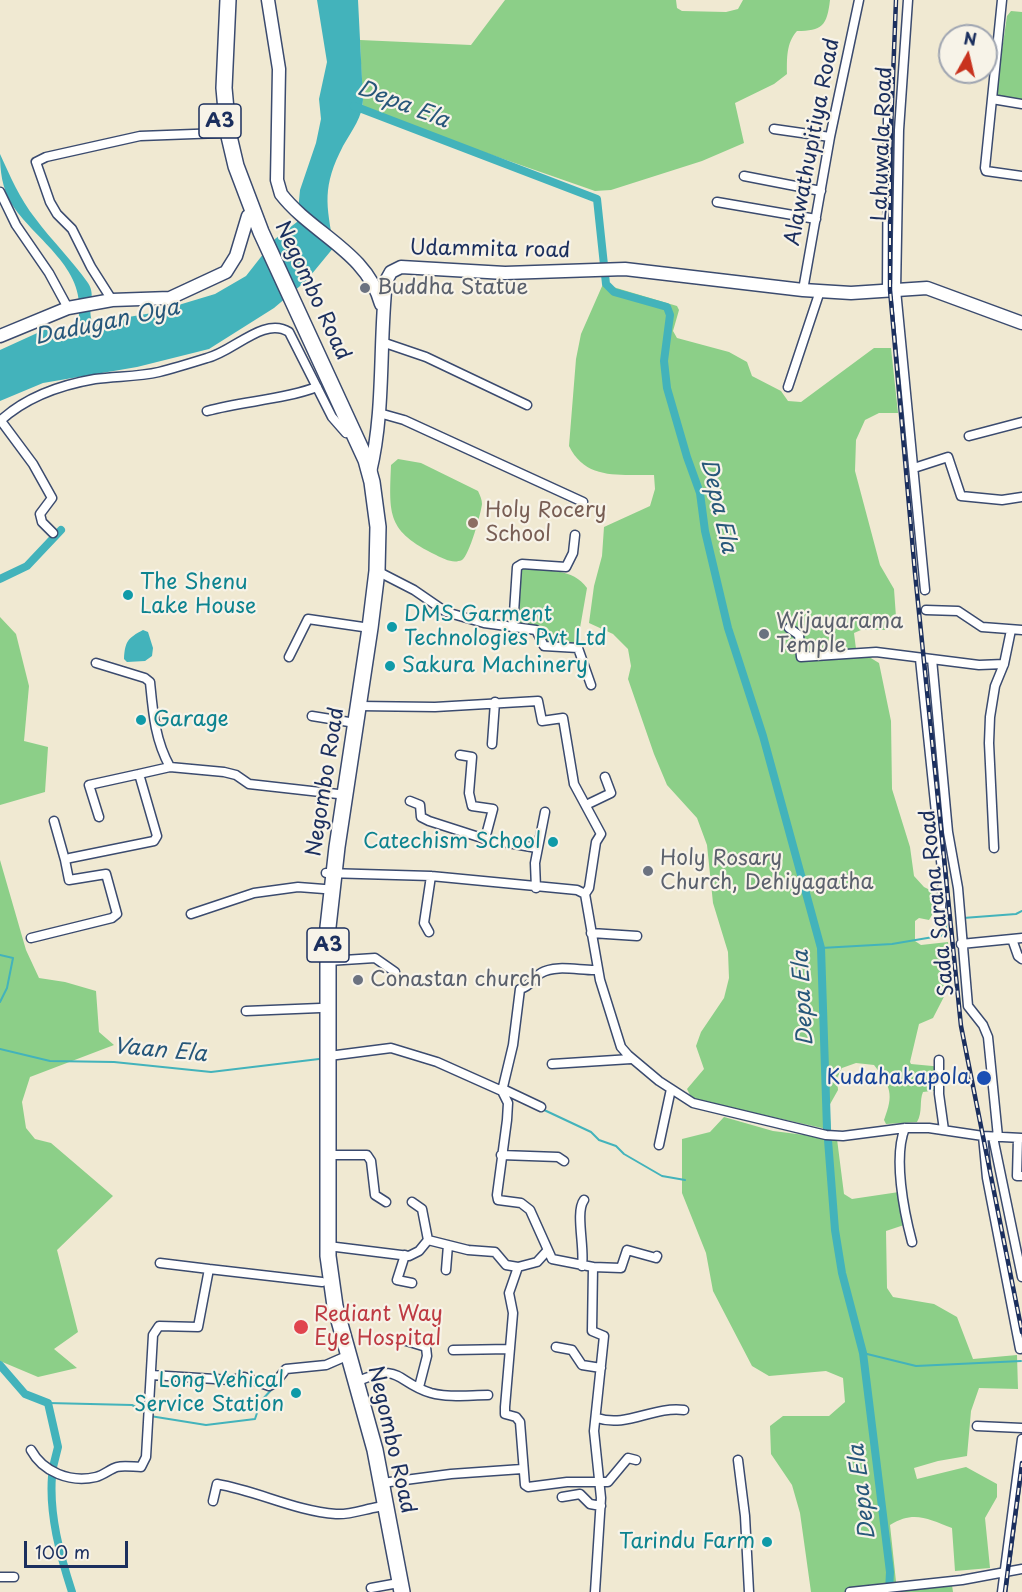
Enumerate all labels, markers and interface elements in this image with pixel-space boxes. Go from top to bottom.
north arrow [938,24,998,84]
text: N [962,25,978,51]
street label: Alawathupitiya Road [781,36,845,248]
street label: Lahuwala Road [868,66,898,222]
water label: Depa Ela [353,75,453,135]
road number: A3 [199,104,241,138]
street label: Negombo Road [269,217,355,365]
street label: Udammita road [409,236,571,264]
place label: Buddha Statue [377,275,528,301]
marker: Buddha Statue [358,281,372,295]
water label: Dadugan Oya [32,295,182,351]
water label: Depa Ela [694,456,742,556]
place label: Holy Rocery School [485,498,607,548]
marker: Holy Rocery School [466,516,480,530]
place label: The Shenu Lake House [140,570,257,620]
marker: The Shenu Lake House [121,588,135,602]
place label: DMS Garment Technologies Pvt Ltd [404,602,607,652]
place label: Wijayarama Temple [776,609,903,659]
marker: DMS Garment Technologies Pvt Ltd [385,620,399,634]
marker: Wijayarama Temple [757,627,771,641]
place label: Sakura Machinery [402,653,588,679]
marker: Sakura Machinery [383,659,397,673]
street label: Negombo Road [302,706,350,858]
place label: Garage [153,707,229,733]
marker: Garage [134,713,148,727]
street label: Sada Sarana Road [916,808,960,998]
place label: Catechism School [363,829,541,855]
marker: Catechism School [546,835,560,849]
place label: Holy Rosary Church, Dehiyagatha [660,846,874,896]
marker: Holy Rosary Church, Dehiyagatha [641,864,655,878]
road number: A3 [307,928,349,962]
water label: Depa Ela [788,949,820,1047]
place label: Conastan church [370,967,542,993]
marker: Conastan church [351,973,365,987]
water label: Vaan Ela [112,1034,208,1068]
place label: Kudahakapola [826,1065,970,1091]
marker: Kudahakapola [975,1069,993,1087]
place label: Rediant Way Eye Hospital [314,1302,443,1352]
marker: Rediant Way Eye Hospital [292,1318,310,1336]
street label: Negombo Road [362,1364,420,1516]
place label: Long Vehical Service Station [134,1368,284,1418]
marker: Long Vehical Service Station [289,1386,303,1400]
water label: Depa Ela [844,1443,882,1541]
scale bar [27,1529,130,1567]
place label: Tarindu Farm [619,1529,755,1555]
marker: Tarindu Farm [760,1535,774,1549]
text: 100 m [35,1538,90,1565]

